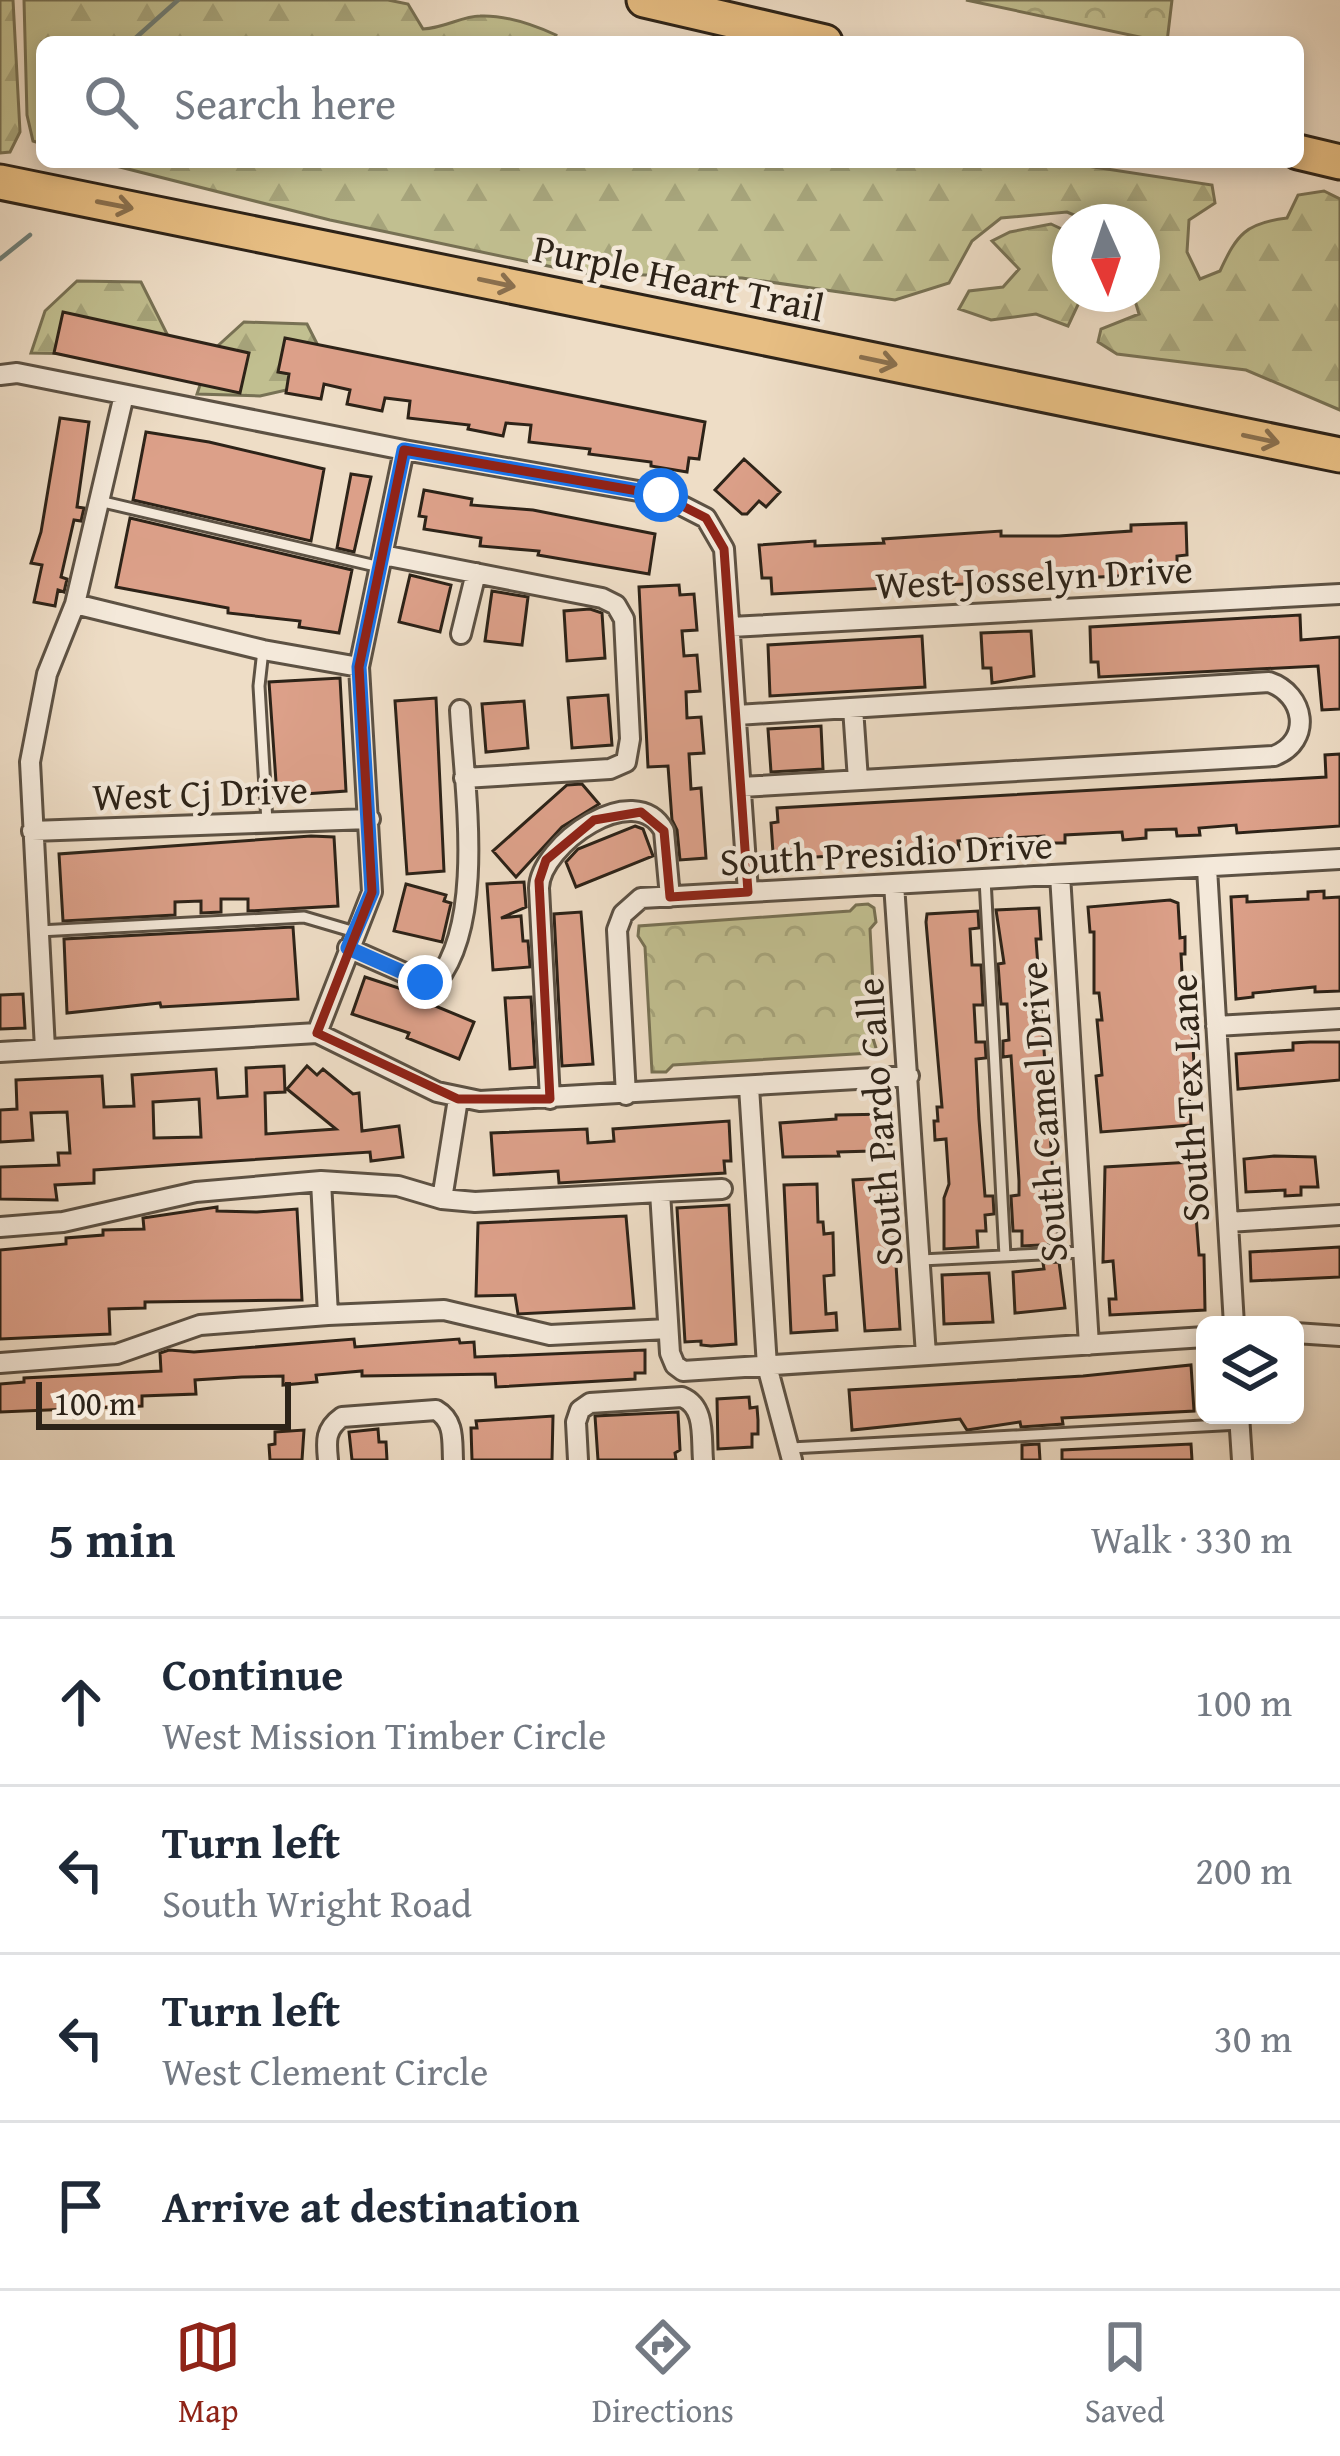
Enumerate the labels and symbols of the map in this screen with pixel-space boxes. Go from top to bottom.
one-way arrow [94,195,133,217]
north arrow [1052,204,1160,312]
street label: Purple Heart Trail [528,218,830,336]
one-way arrow [477,273,516,295]
one-way arrow [859,351,898,373]
one-way arrow [1241,429,1280,451]
route start [634,468,688,522]
street label: West Josselyn Drive [874,539,1194,613]
street label: West Cj Drive [91,760,309,824]
street label: South Presidio Drive [718,815,1054,889]
route end [398,955,452,1009]
street label: South Camel Drive [1003,960,1081,1264]
street label: South Tex Lane [1153,972,1223,1224]
street label: South Pardo Calle [840,976,916,1268]
scale bar [36,1376,291,1429]

